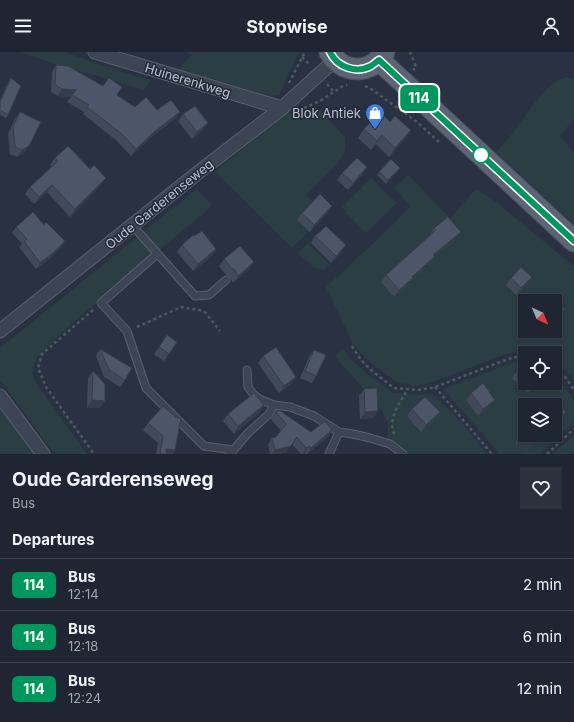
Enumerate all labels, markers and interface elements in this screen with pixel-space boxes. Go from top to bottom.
icon: menu [12,15,34,37]
icon: person [540,15,562,37]
text: Stopwise [246,16,328,37]
street label: Huinerenkweg [143,59,233,101]
line badge: 114 [396,85,442,111]
text: 114 [408,89,430,106]
shop icon: Blok Antiek [364,102,386,130]
place label: Blok Antiek [292,105,361,121]
unlabelled marker [472,146,490,164]
street label: Oude Garderenseweg [102,156,216,252]
north arrow [518,294,562,338]
map controls [518,294,562,442]
button: locate [518,346,562,390]
button: layers [518,398,562,442]
button: heart [520,467,562,509]
text: Oude Garderenseweg [12,468,213,491]
text: Bus [12,495,35,511]
text: Departures [12,530,94,549]
text: Bus [68,567,96,586]
text: 2 min [523,575,562,594]
text: 114 [23,576,45,593]
text: 12:14 [68,586,99,602]
text: Bus [68,619,96,638]
text: 6 min [523,627,562,646]
text: 114 [23,628,45,645]
text: 12:18 [68,638,98,654]
text: Bus [68,671,96,690]
text: 12 min [517,679,562,698]
text: 114 [23,680,45,697]
text: 12:24 [68,690,101,706]

